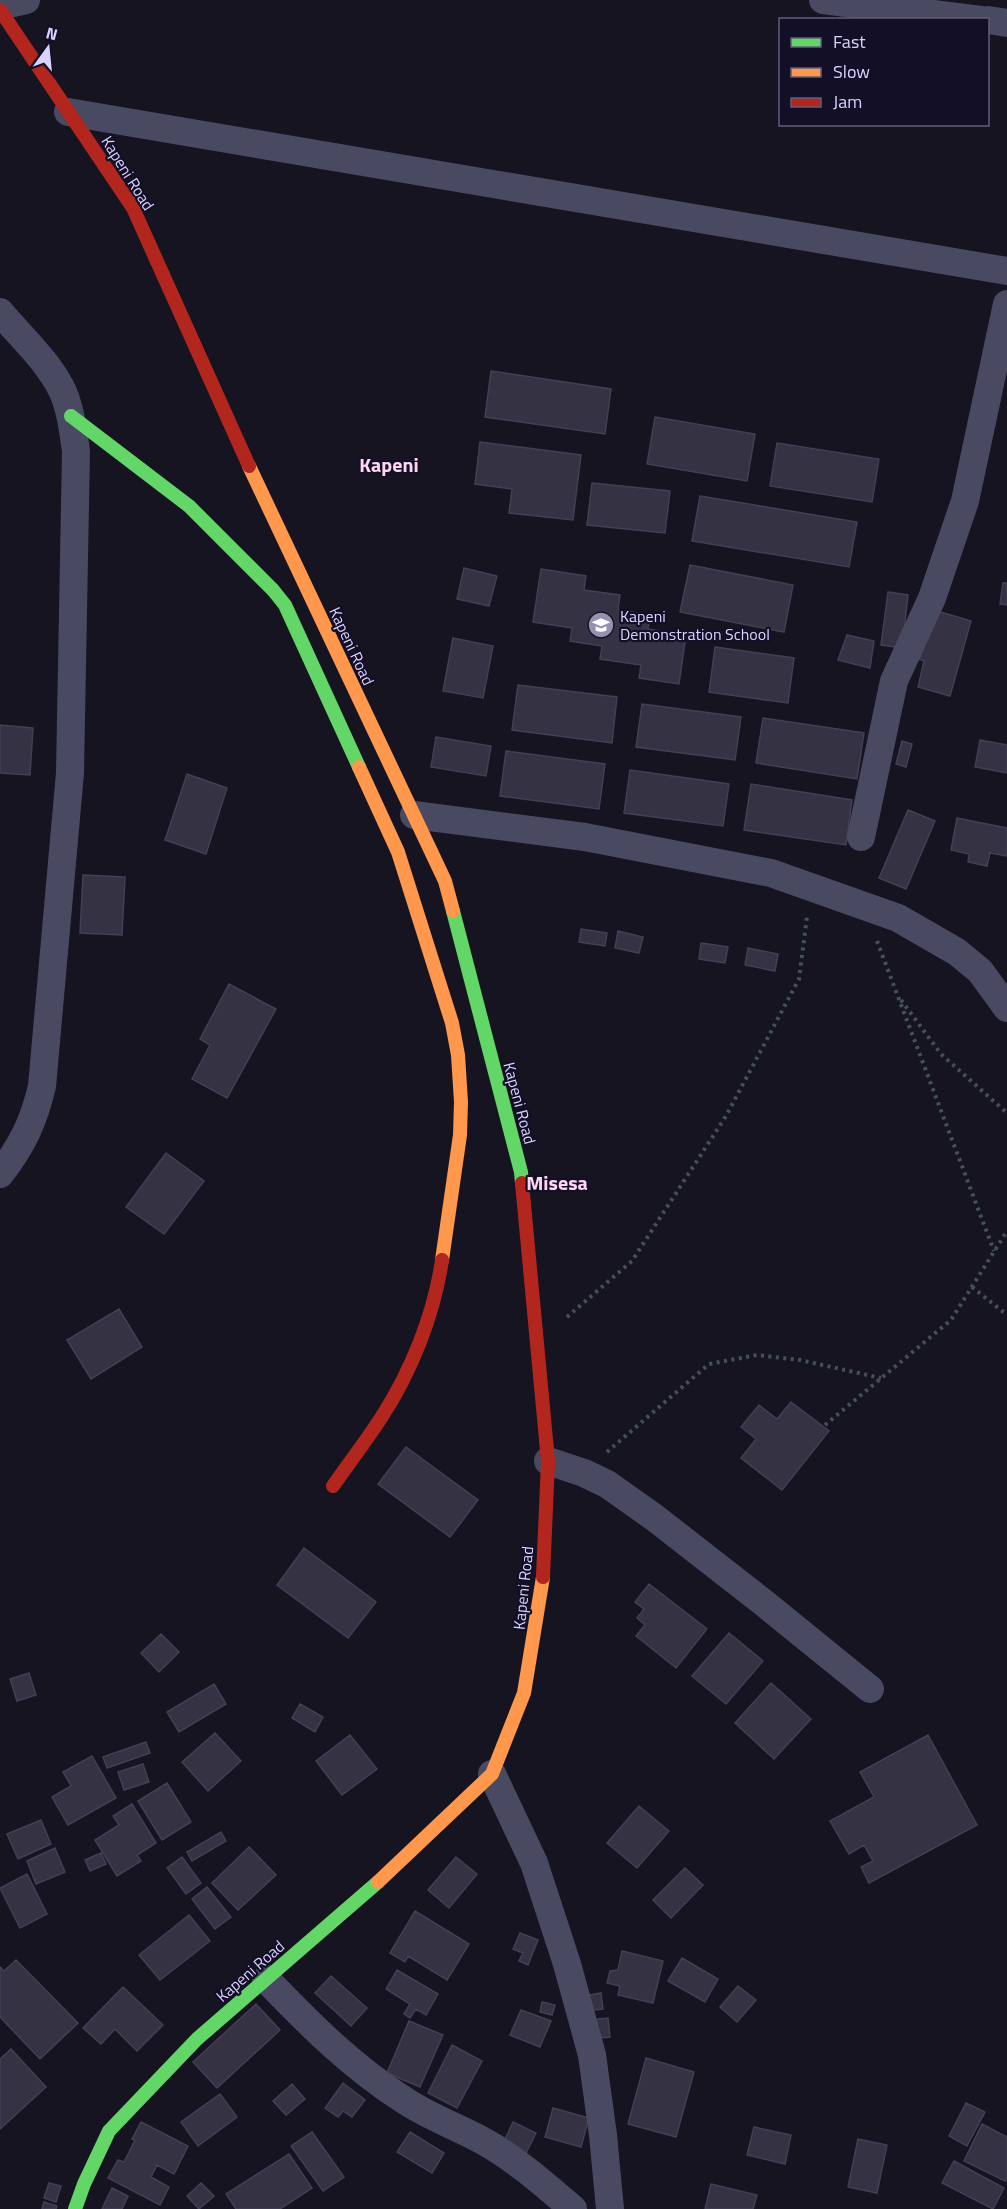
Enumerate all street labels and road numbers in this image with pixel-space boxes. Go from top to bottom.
street label: Kapeni Road [96,131,160,215]
street label: Kapeni Road [323,603,381,689]
street label: Kapeni Road [498,1059,542,1147]
street label: Kapeni Road [507,1545,539,1631]
street label: Kapeni Road [210,1934,290,2008]

